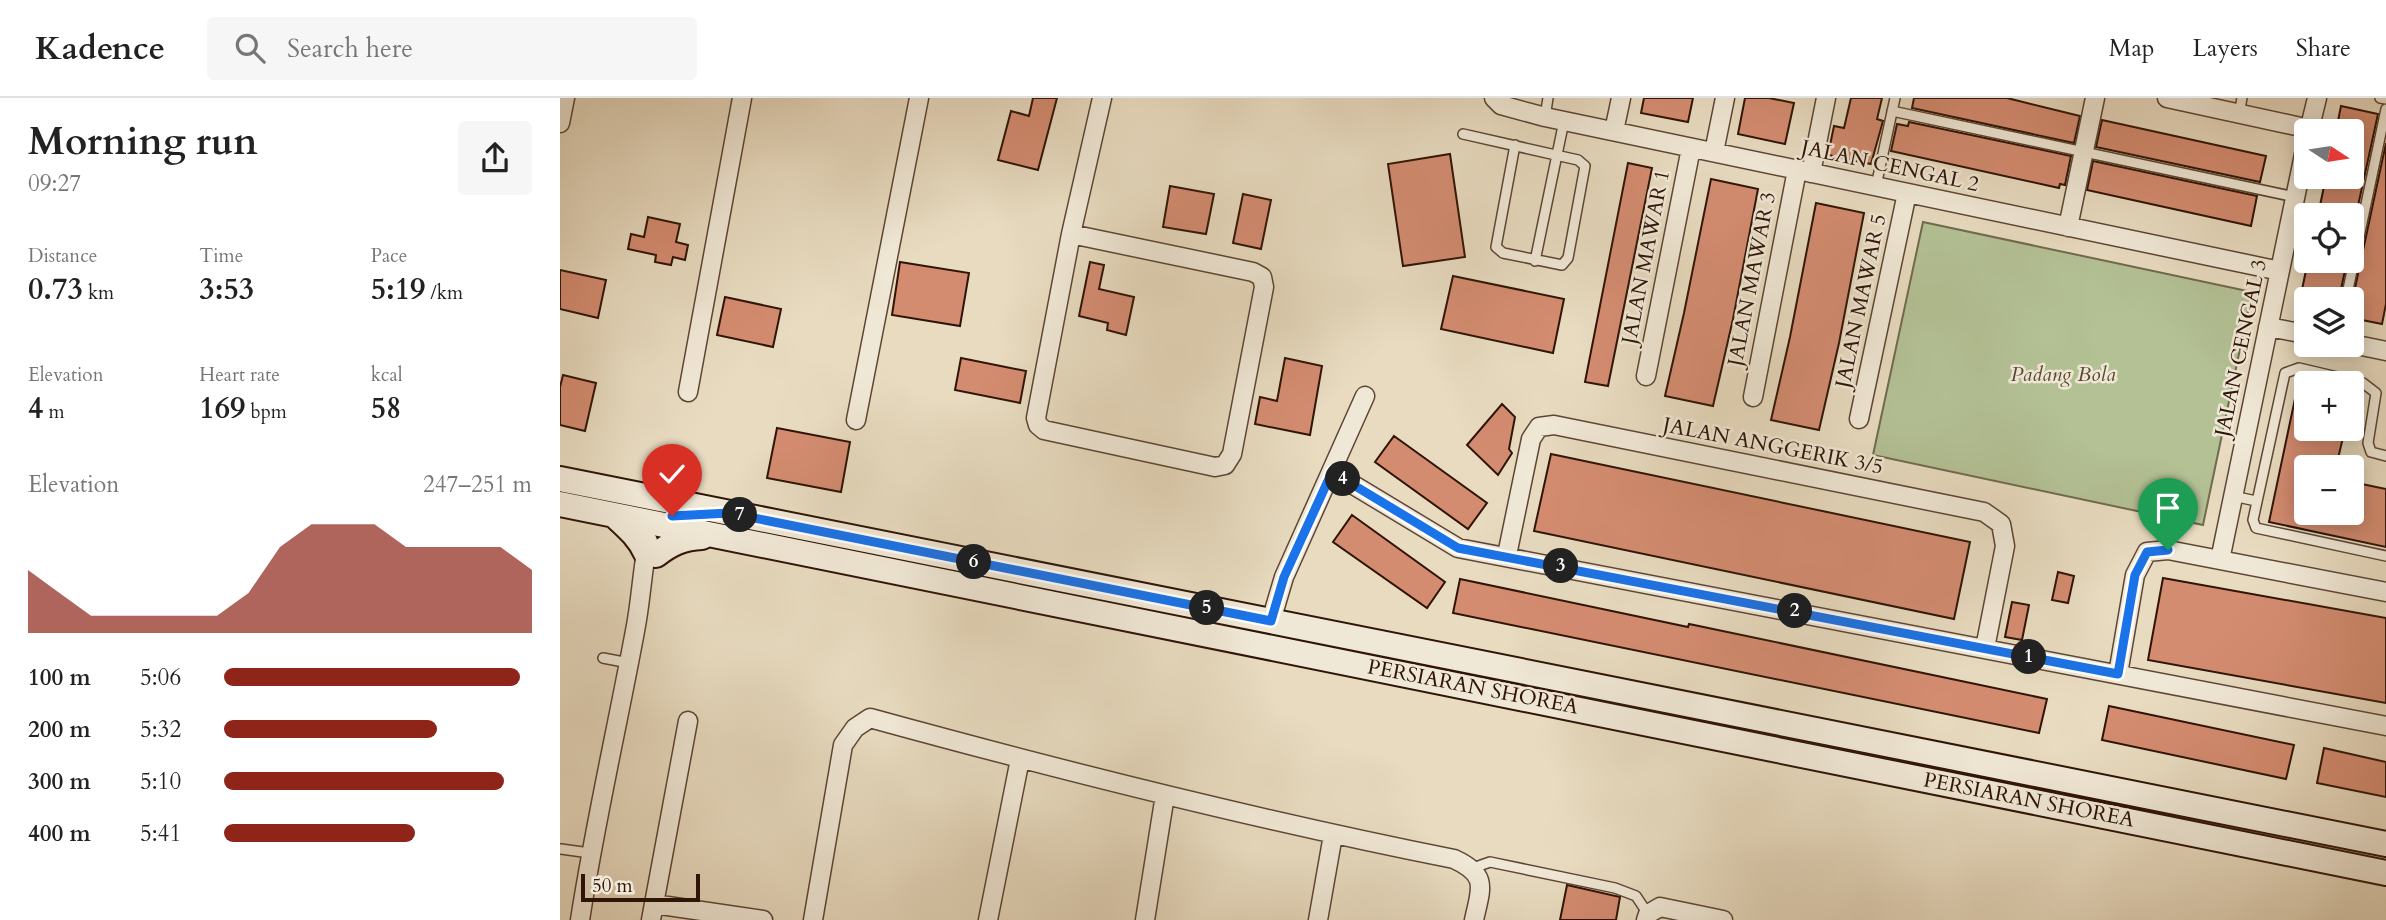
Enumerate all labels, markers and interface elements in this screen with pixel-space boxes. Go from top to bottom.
search box [207,17,697,80]
text: Kadence [35,26,165,71]
icon: search [231,29,269,67]
text: Search here [287,31,413,66]
text: Map [2109,32,2155,65]
text: Layers [2193,32,2258,65]
text: Share [2296,32,2351,65]
text: Morning run [28,116,258,168]
north arrow [2294,119,2364,189]
map controls [2294,119,2364,525]
button: share [458,121,532,195]
street label: JALAN CENGAL 2 [1796,132,1982,199]
street label: JALAN MAWAR 1 [1614,167,1677,350]
text: 09:27 [28,168,81,199]
street label: JALAN MAWAR 3 [1720,189,1783,372]
button: locate [2294,203,2364,273]
street label: JALAN MAWAR 5 [1828,211,1894,394]
text: Distance [28,243,97,269]
text: Time [199,243,243,269]
text: Pace [371,243,407,269]
street label: JALAN CENGAL 3 [2207,257,2274,442]
text: 0.73 [28,269,83,310]
text: 3:53 [199,269,254,310]
text: 5:19 [371,269,425,310]
text: km [83,280,114,306]
text: /km [425,280,463,306]
button: layers [2294,287,2364,357]
park label: Padang Bola [2010,360,2116,389]
text: Elevation [28,362,103,388]
text: Heart rate [199,362,280,388]
text: kcal [371,362,403,388]
button: + [2294,371,2364,441]
text: 4 [28,388,43,429]
text: 169 [199,388,245,429]
text: 58 [371,388,401,429]
text: m [43,399,65,425]
text: bpm [245,399,287,425]
street label: JALAN ANGGERIK 3/5 [1658,410,1886,482]
pin [642,444,702,516]
icon: check [653,455,691,493]
button: − [2294,455,2364,525]
pin: 4 [1326,462,1360,496]
text: 4 [1338,465,1347,491]
text: Elevation [28,469,119,500]
text: 247–251 m [423,469,532,500]
pin [2138,478,2198,550]
icon: arrive [2149,489,2187,527]
pin: 7 [722,498,758,532]
text: 7 [735,501,744,527]
pin: 6 [956,545,992,580]
text: 6 [969,548,978,574]
pin: 3 [1544,548,1578,584]
text: 3 [1556,552,1565,578]
pin: 5 [1190,590,1224,626]
text: 5 [1202,594,1211,620]
pin: 2 [1778,594,1812,628]
text: 2 [1790,597,1799,623]
pin: 1 [2012,640,2046,674]
text: 1 [2024,643,2033,669]
street label: PERSIARAN SHOREA [1365,652,1581,722]
text: 100 m [28,662,91,693]
text: 5:06 [140,662,181,693]
text: 200 m [28,714,91,745]
text: 5:32 [140,714,181,745]
street label: PERSIARAN SHOREA [1921,765,2137,835]
text: 300 m [28,766,91,797]
text: 5:10 [140,766,181,797]
text: 400 m [28,818,91,849]
text: 5:41 [140,818,181,849]
scale bar [581,871,700,903]
text: 50 m [592,873,633,899]

